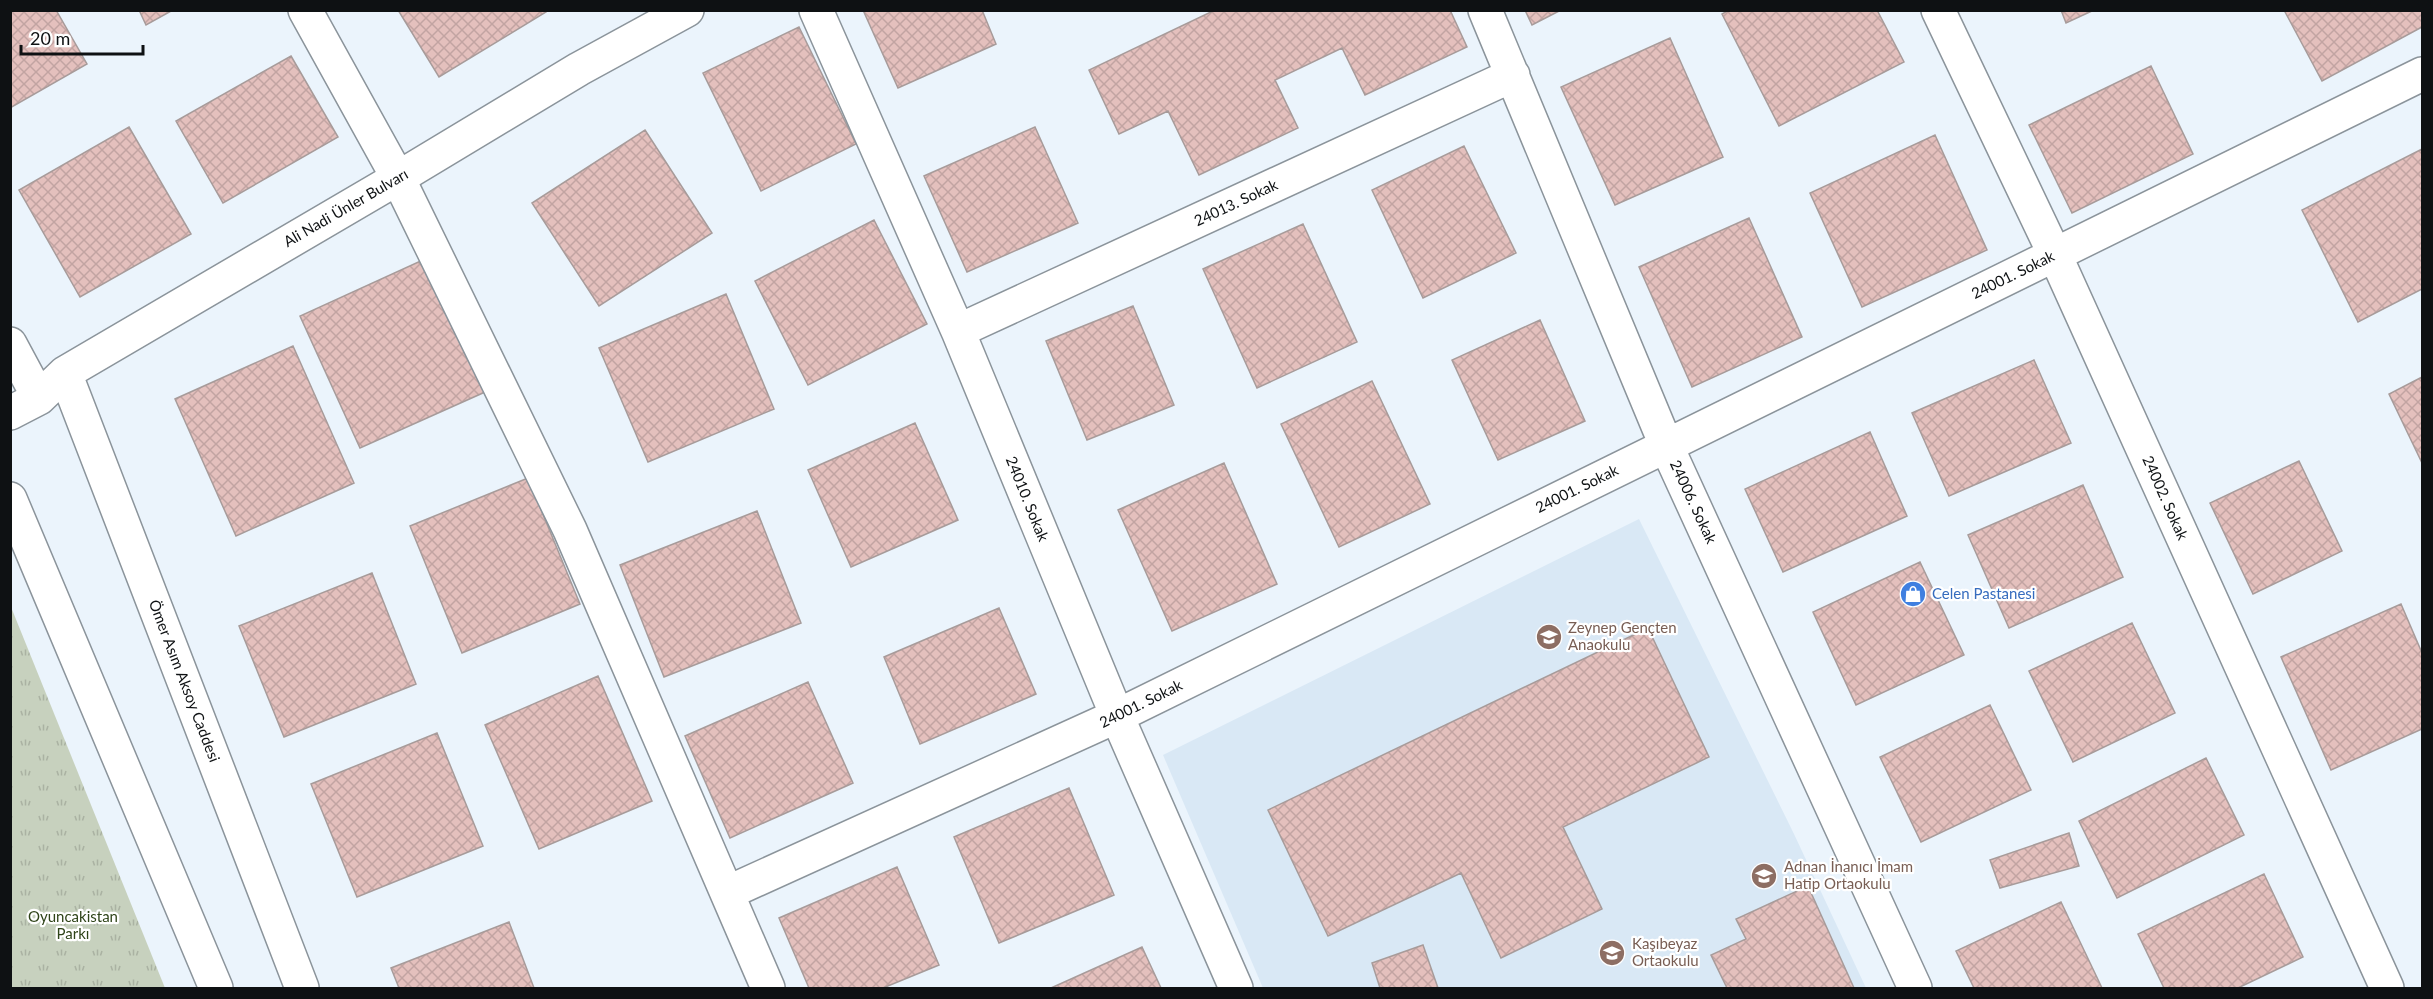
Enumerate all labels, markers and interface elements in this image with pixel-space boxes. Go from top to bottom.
scale bar [21,18,142,56]
text: 20 m [30,27,70,49]
street label: Ali Nadi Ünler Bulvarı [280,164,411,250]
street label: 24013. Sokak [1191,175,1281,229]
street label: 24001. Sokak [1968,246,2057,302]
street label: 24010. Sokak [1003,453,1053,544]
street label: 24002. Sokak [2139,453,2193,543]
street label: 24006. Sokak [1667,457,1721,547]
street label: 24001. Sokak [1532,460,1621,516]
shop icon: Celen Pastanesi [1898,579,1928,609]
place label: Celen Pastanesi [1932,584,2035,602]
street label: Ömer Asım Aksoy Caddesi [146,597,224,764]
place label: Zeynep Gençten Anaokulu [1568,618,1677,653]
school or university icon: Zeynep Gençten Anaokulu [1534,622,1564,652]
street label: 24001. Sokak [1096,675,1185,731]
place label: Adnan İnanıcı İmam Hatip Ortaokulu [1784,857,1913,892]
school or university icon: Adnan İnanıcı İmam Hatip Ortaokulu [1749,861,1779,891]
park label: Oyuncakistan Parkı [28,907,118,942]
place label: Kaşıbeyaz Ortaokulu [1632,934,1699,969]
school or university icon: Kaşıbeyaz Ortaokulu [1597,938,1627,968]

